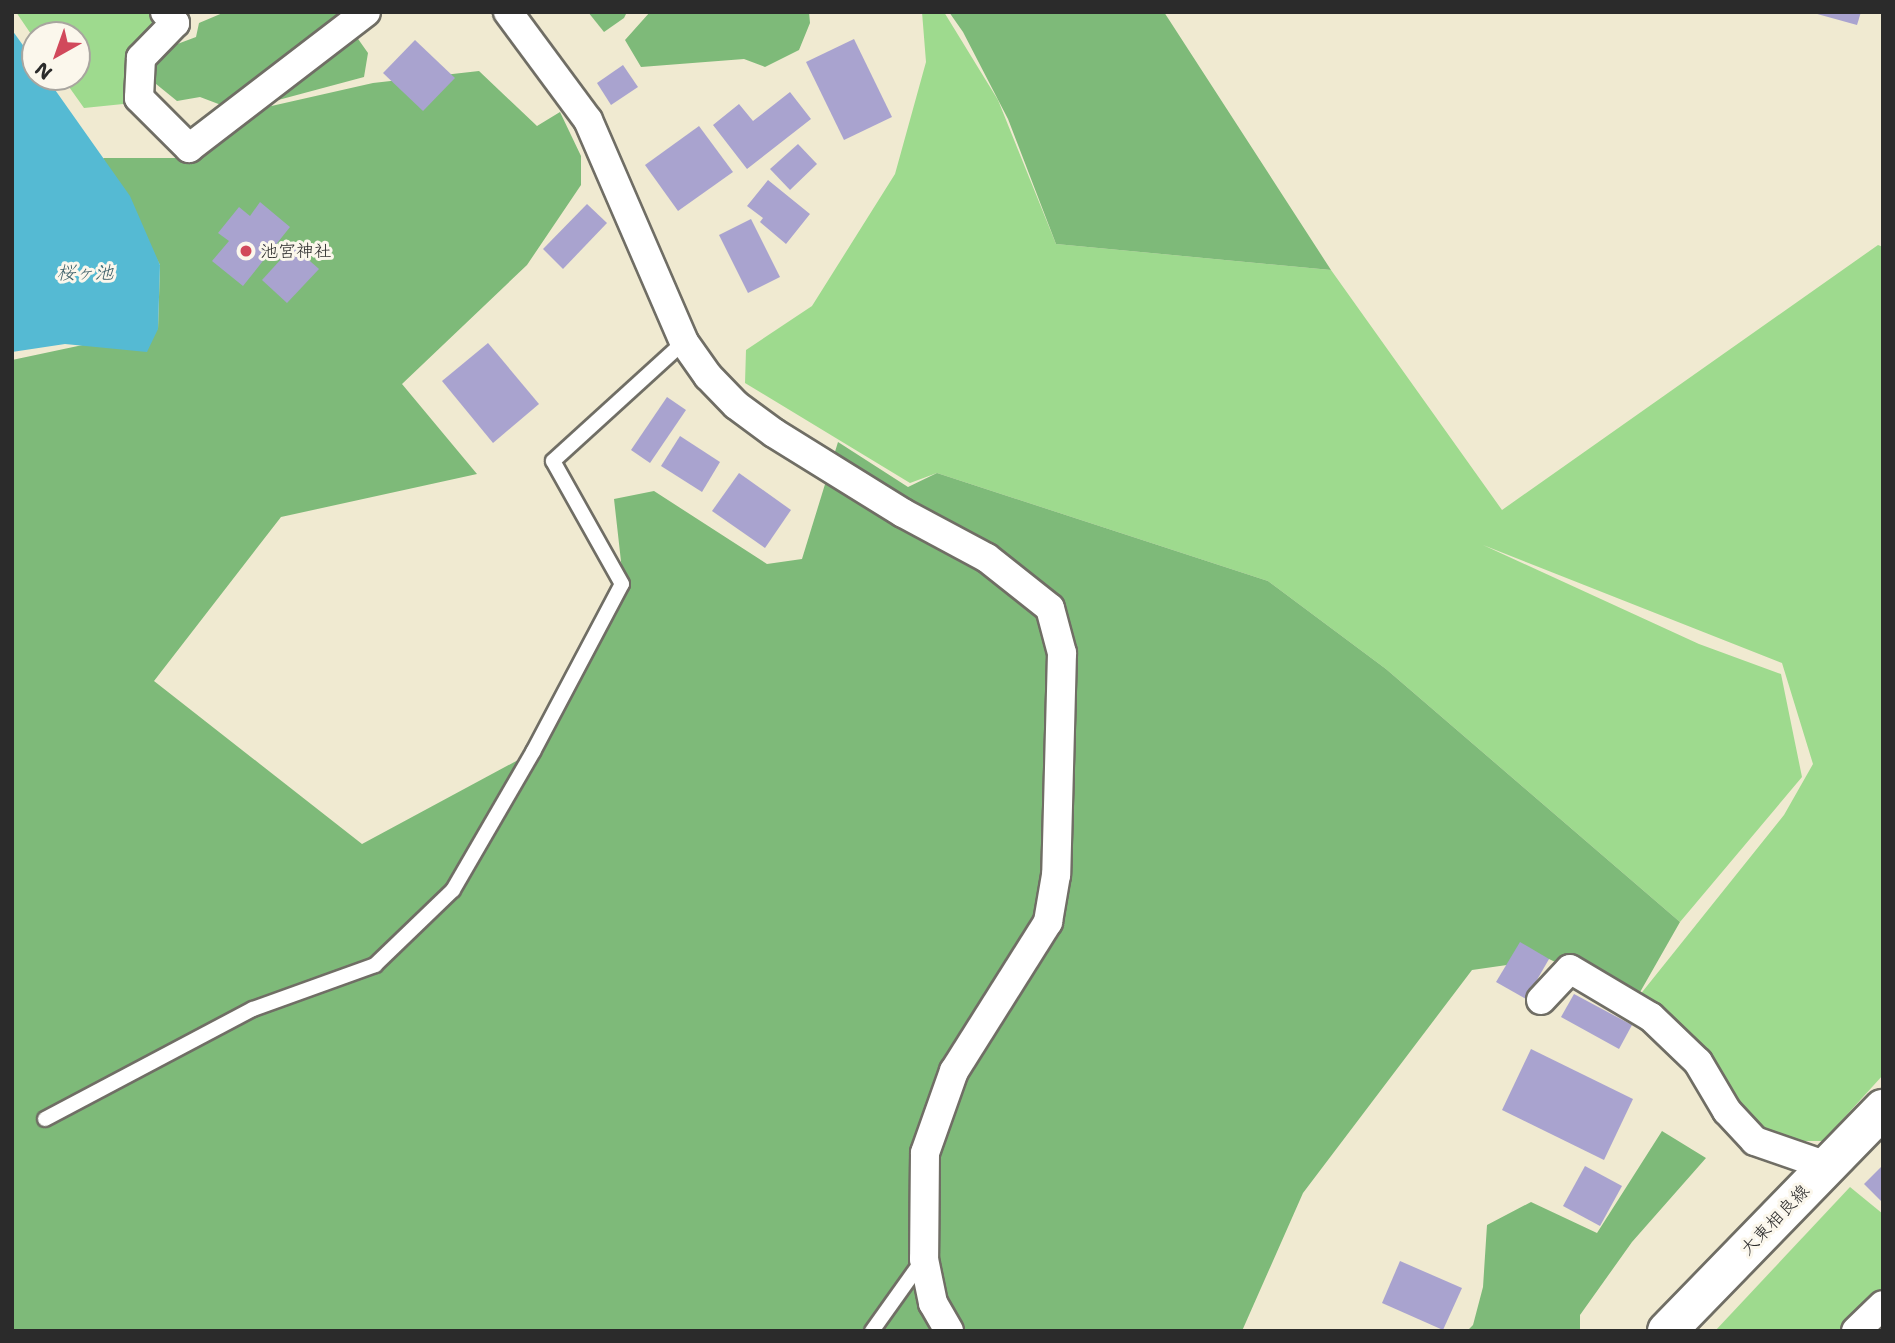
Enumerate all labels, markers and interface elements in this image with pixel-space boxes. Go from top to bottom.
north arrow [21,21,91,91]
text: N [30,57,57,85]
place label: 池宮神社 [260,240,332,262]
marker: 池宮神社 [238,243,254,259]
water label: 桜ヶ池 [57,262,113,284]
street label: 大東相良線 [1736,1180,1814,1260]

